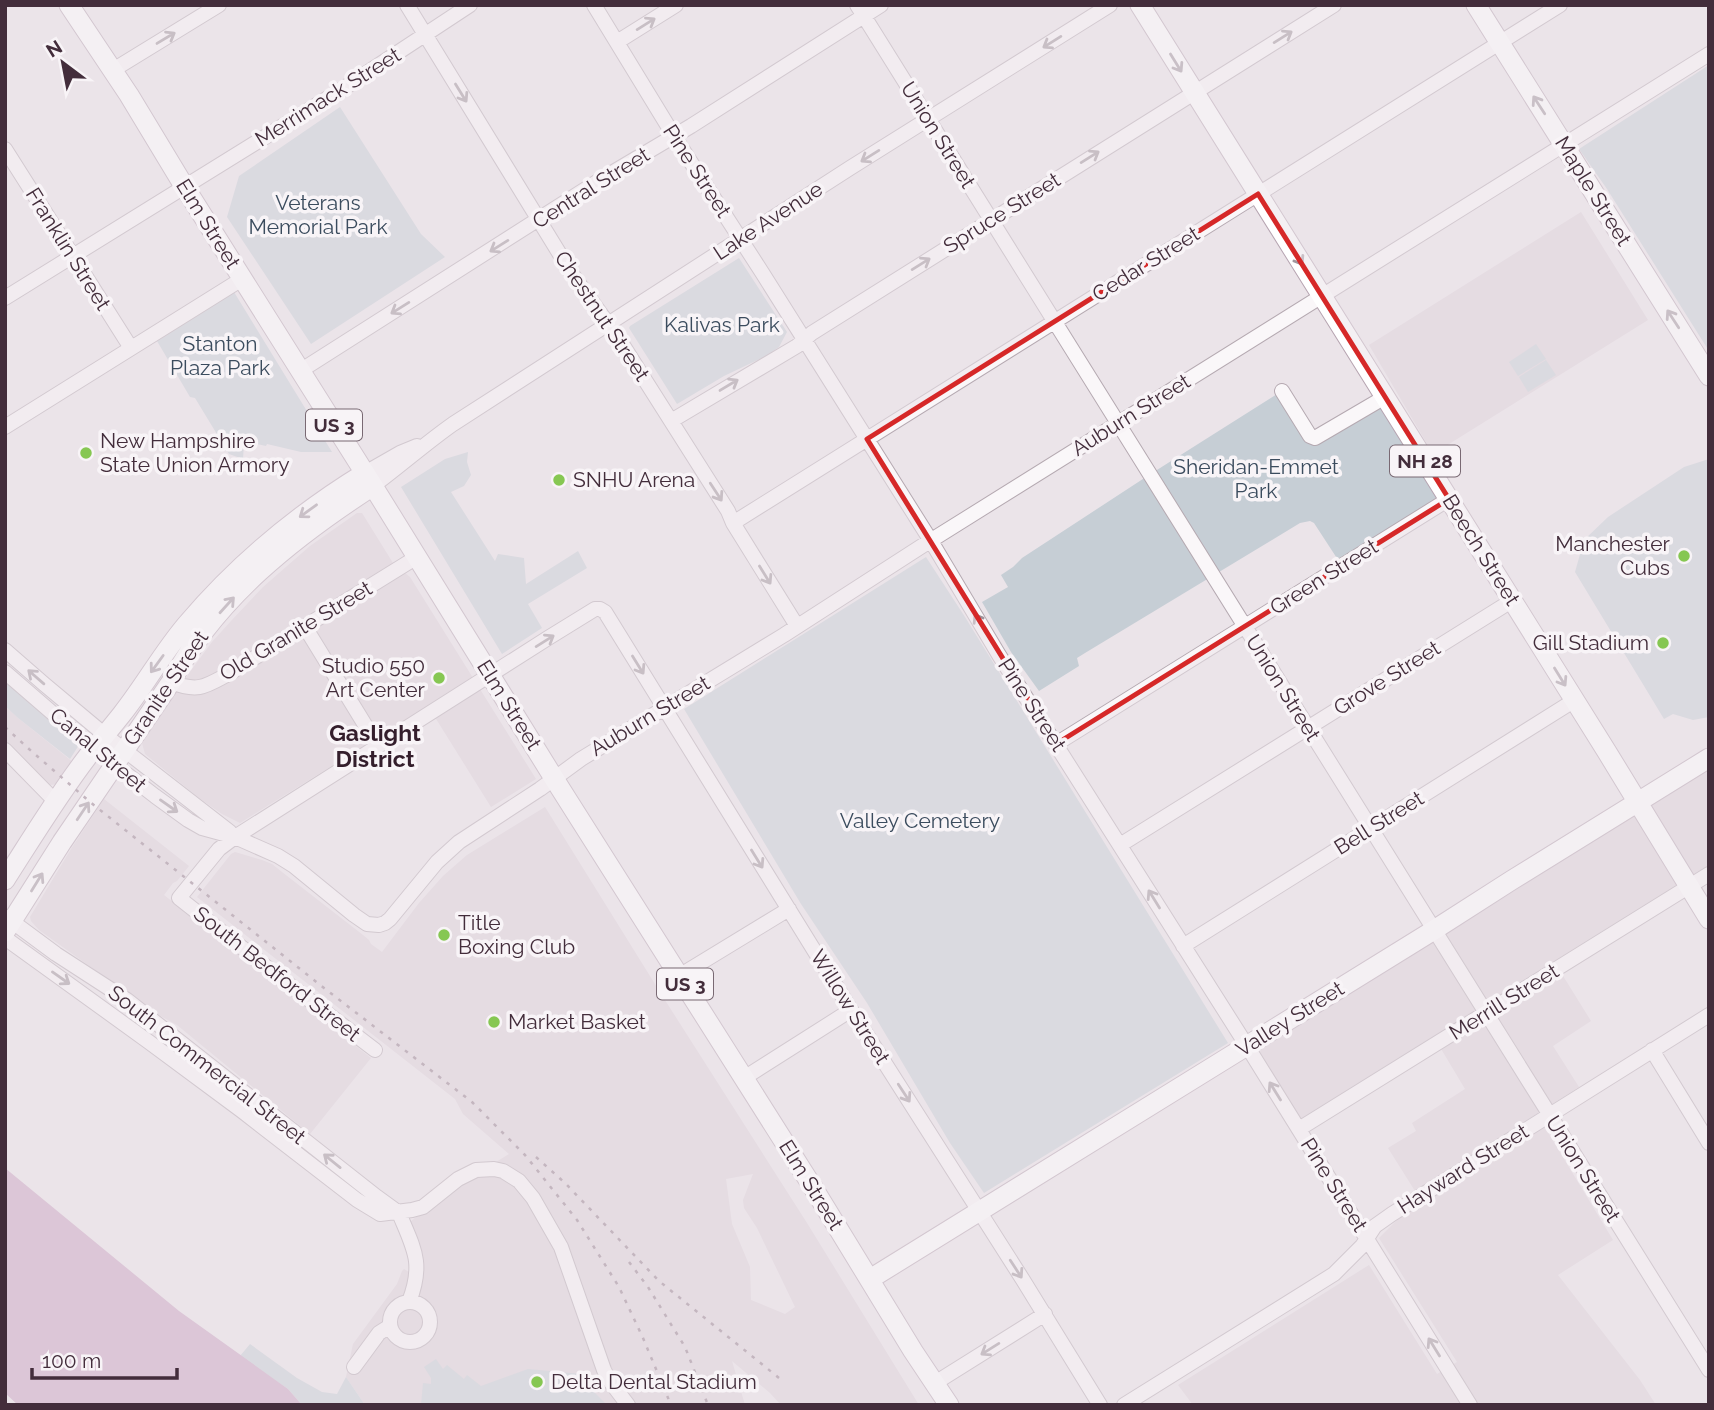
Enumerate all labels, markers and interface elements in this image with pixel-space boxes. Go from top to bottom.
one-way arrow [636,16,656,30]
north arrow [28,28,98,98]
one-way arrow [1272,29,1292,43]
one-way arrow [156,31,176,45]
one-way arrow [1043,34,1062,49]
text: N [42,35,66,62]
street label: Merrimack Street [250,42,405,151]
one-way arrow [1168,53,1183,72]
street label: Union Street [896,77,981,193]
one-way arrow [454,83,468,103]
one-way arrow [1532,95,1546,115]
street label: Pine Street [658,120,737,222]
street label: Maple Street [1550,131,1637,250]
street label: Central Street [528,142,654,234]
one-way arrow [861,148,880,163]
one-way arrow [1079,150,1099,164]
street label: Spruce Street [939,167,1065,258]
street label: Elm Street [171,174,246,273]
street label: Lake Avenue [709,176,827,265]
street label: Franklin Street [21,183,116,315]
park label: Veterans Memorial Park [248,190,388,239]
street label: Cedar Street [1088,221,1204,306]
one-way arrow [489,239,509,253]
one-way arrow [1290,245,1304,265]
street label: Chestnut Street [550,246,655,386]
one-way arrow [911,257,930,271]
one-way arrow [391,301,411,315]
one-way arrow [1665,309,1679,329]
park label: Kalivas Park [664,312,780,337]
park label: Stanton Plaza Park [170,331,270,380]
street label: Auburn Street [1067,368,1195,461]
one-way arrow [718,378,738,392]
road number: US 3 [306,410,362,440]
place label: New Hampshire State Union Armory [100,428,290,477]
marker: New Hampshire State Union Armory [78,445,94,461]
road number: NH 28 [1390,446,1460,476]
park label: Sheridan-Emmet Park [1173,454,1339,503]
place label: SNHU Arena [573,467,695,492]
marker: SNHU Arena [551,472,567,488]
one-way arrow [709,482,723,502]
street label: Beech Street [1437,490,1525,610]
one-way arrow [299,504,318,518]
place label: Manchester Cubs [1555,531,1671,580]
street label: Green Street [1265,534,1382,620]
marker: Manchester Cubs [1676,548,1692,564]
one-way arrow [758,564,772,584]
street label: Old Granite Street [215,575,376,686]
one-way arrow [218,597,235,614]
one-way arrow [973,614,987,634]
street label: Granite Street [118,625,213,750]
street label: Union Street [1241,630,1326,746]
place label: Gill Stadium [1533,630,1649,655]
one-way arrow [534,633,554,647]
street label: Grove Street [1329,635,1445,720]
marker: Gill Stadium [1655,635,1671,651]
place label: Studio 550 Art Center [322,653,426,702]
one-way arrow [150,654,164,673]
street label: Pine Street [993,654,1072,756]
street label: Elm Street [472,655,547,754]
one-way arrow [631,655,646,674]
one-way arrow [1554,667,1568,687]
one-way arrow [27,669,45,685]
marker: Studio 550 Art Center [431,670,447,686]
street label: Auburn Street [585,670,714,761]
street label: Canal Street [45,702,152,797]
district label: Gaslight District [329,719,421,772]
street label: Bell Street [1329,785,1428,860]
one-way arrow [158,799,178,813]
one-way arrow [76,802,90,821]
park label: Valley Cemetery [840,808,1000,833]
one-way arrow [751,848,765,868]
one-way arrow [31,873,45,893]
one-way arrow [1146,889,1160,909]
street label: South Bedford Street [189,901,366,1046]
place label: Title Boxing Club [458,910,575,959]
marker: Title Boxing Club [436,927,452,943]
street label: Willow Street [805,945,896,1069]
street label: Merrill Street [1444,958,1563,1045]
road number: US 3 [657,968,713,1000]
one-way arrow [51,971,70,985]
street label: Valley Street [1231,976,1348,1062]
street label: South Commercial Street [104,980,311,1149]
place label: Market Basket [508,1009,646,1034]
marker: Market Basket [486,1014,502,1030]
one-way arrow [1268,1082,1283,1101]
one-way arrow [897,1083,912,1102]
street label: Union Street [1541,1111,1626,1227]
street label: Hayward Street [1393,1118,1533,1219]
street label: Pine Street [1296,1133,1373,1236]
street label: Elm Street [774,1135,849,1234]
one-way arrow [323,1154,341,1169]
one-way arrow [1010,1259,1024,1279]
scale bar [32,1336,177,1380]
one-way arrow [1427,1337,1441,1357]
one-way arrow [980,1342,1000,1356]
text: 100 m [42,1348,101,1373]
place label: Delta Dental Stadium [551,1369,757,1394]
marker: Delta Dental Stadium [529,1374,545,1390]

